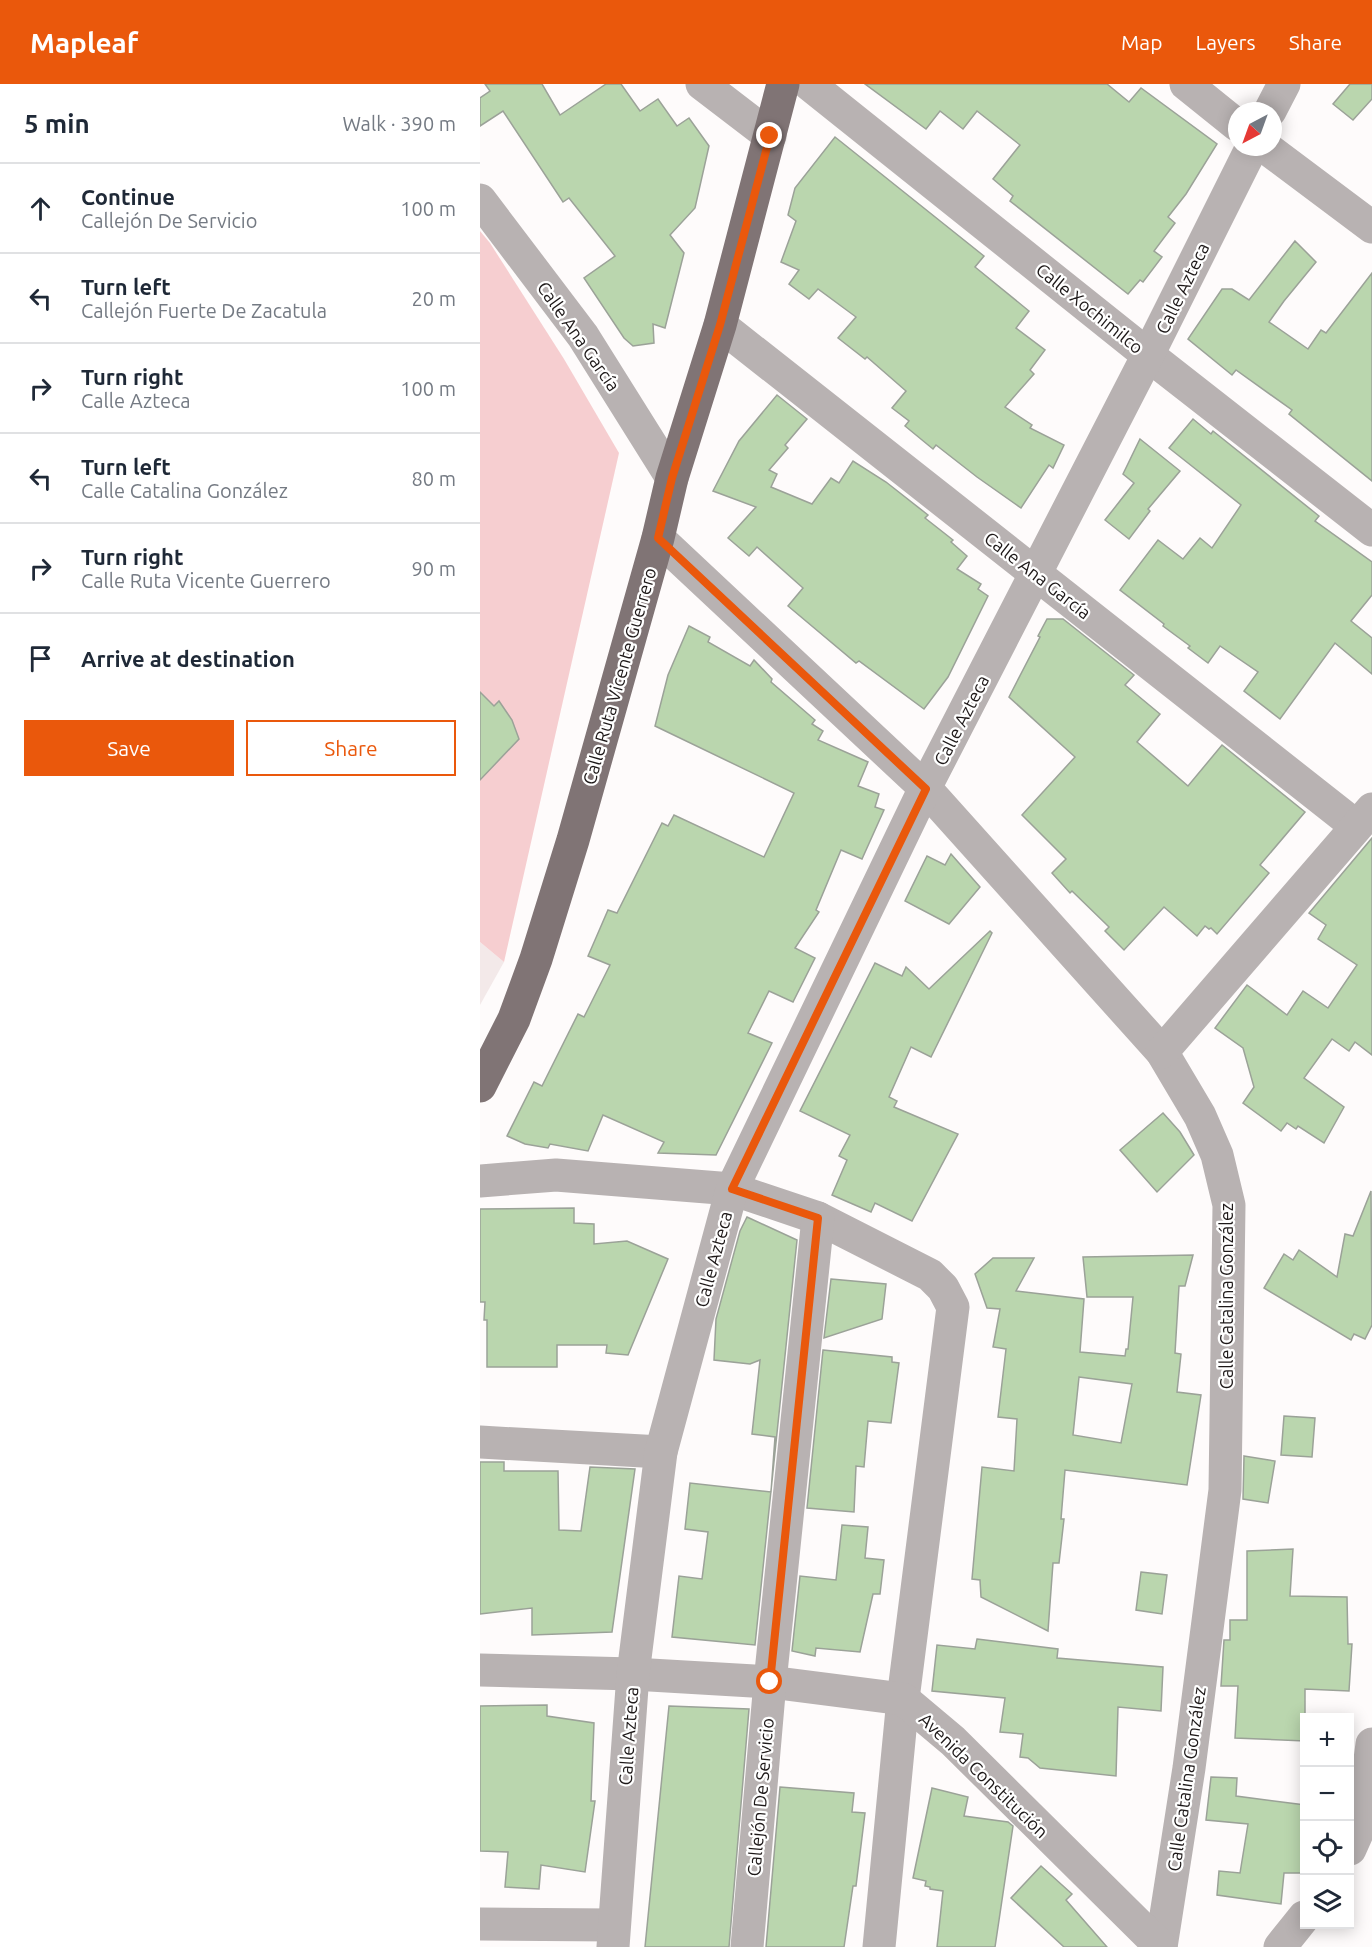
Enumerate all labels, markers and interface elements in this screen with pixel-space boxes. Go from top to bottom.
text: Mapleaf [30,27,138,58]
text: Map [1121,30,1162,54]
text: Layers [1195,30,1256,54]
text: Share [1289,30,1342,54]
north arrow [1228,102,1282,156]
text: 5 min [24,109,90,138]
text: Walk · 390 m [343,112,456,135]
route end [756,122,782,148]
text: Continue [81,184,175,209]
icon: ahead [24,192,57,225]
text: 100 m [400,197,456,220]
text: Callejón De Servicio [81,209,257,232]
street label: Calle Azteca [1151,239,1213,337]
street label: Calle Xochimilco [1033,259,1147,357]
text: Turn left [81,274,171,299]
street label: Calle Ana García [534,277,624,395]
icon: left [24,282,57,315]
text: 20 m [412,287,456,310]
text: Callejón Fuerte De Zacatula [81,299,327,322]
text: Turn right [81,364,183,389]
icon: right [24,372,57,405]
text: 100 m [400,377,456,400]
text: Calle Azteca [81,389,191,412]
text: Turn left [81,454,171,479]
icon: left [24,462,57,495]
text: 80 m [412,467,456,490]
text: Calle Catalina González [81,479,288,502]
street label: Calle Ana García [981,527,1095,623]
text: Turn right [81,544,183,569]
icon: right [24,552,57,585]
text: 90 m [412,557,456,580]
street label: Calle Ruta Vicente Guerrero [578,565,660,787]
text: Calle Ruta Vicente Guerrero [81,569,331,592]
icon: arrive [24,642,57,675]
text: Arrive at destination [81,646,295,671]
street label: Calle Azteca [930,672,992,768]
button: Save [24,720,234,776]
button: Share [246,720,456,776]
street label: Calle Catalina González [1216,1203,1236,1389]
street label: Calle Azteca [691,1209,735,1309]
route start [756,1668,782,1694]
street label: Calle Catalina González [1163,1685,1209,1873]
street label: Calle Azteca [615,1686,641,1786]
street label: Avenida Constitución [916,1709,1052,1841]
map controls [1300,1713,1354,1929]
button: + [1300,1713,1354,1767]
street label: Callejón De Servicio [743,1717,777,1877]
button: − [1300,1767,1354,1821]
button: locate [1300,1821,1354,1875]
button: layers [1300,1875,1354,1929]

